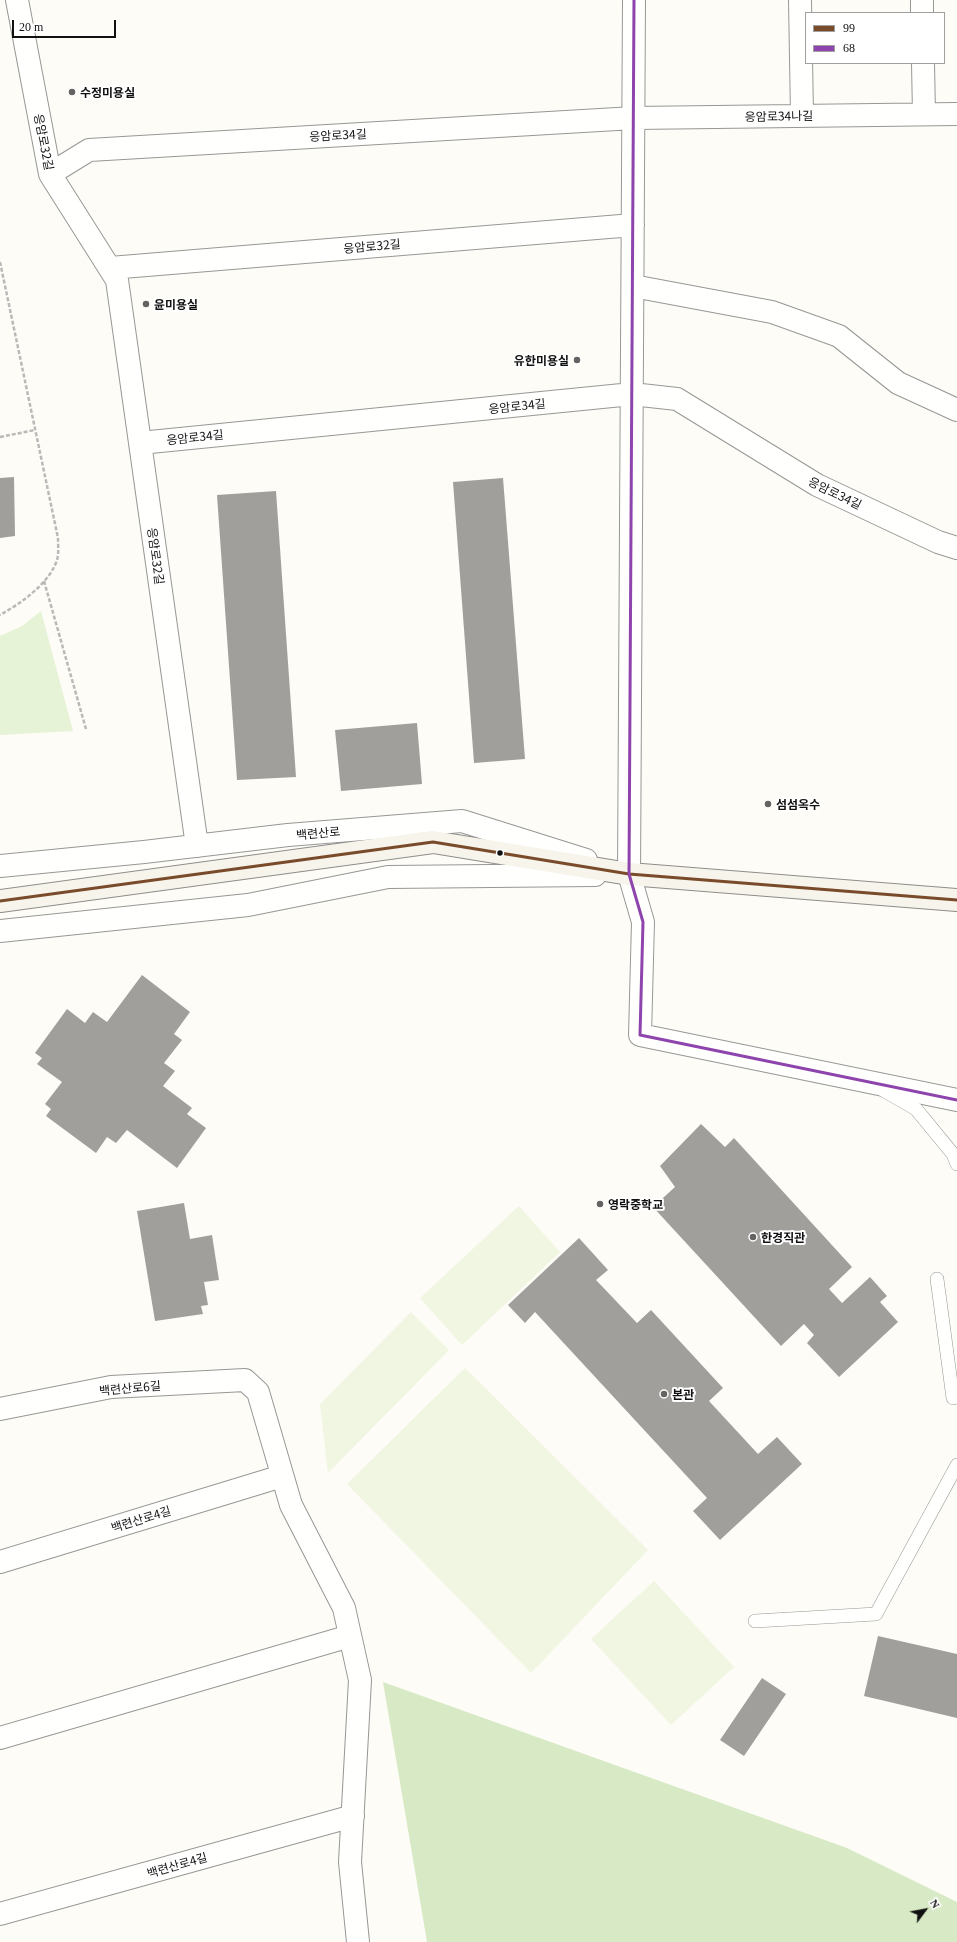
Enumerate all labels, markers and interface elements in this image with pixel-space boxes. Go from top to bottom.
scale bar [14,12,118,38]
legend [805,12,945,64]
text: 20 m [19,20,43,34]
text: 99 [843,21,855,35]
text: 68 [843,41,855,55]
place label: 수정미용실 [80,85,135,99]
marker: 수정미용실 [67,87,77,97]
street label: 응암로34나길 [745,108,813,124]
street label: 응암로32길 [31,112,57,172]
street label: 응암로34길 [309,126,367,144]
street label: 응암로32길 [343,236,401,256]
place label: 윤미용실 [154,297,198,311]
marker: 윤미용실 [141,299,151,309]
place label: 유한미용실 [514,353,569,367]
marker: 유한미용실 [572,355,582,365]
street label: 응암로34길 [488,396,546,416]
street label: 응암로34길 [166,427,224,447]
street label: 응암로34길 [806,474,864,512]
street label: 응암로32길 [145,527,167,585]
place label: 섬섬옥수 [776,797,820,811]
marker: 섬섬옥수 [763,799,773,809]
street label: 백련산로 [295,824,341,842]
unlabelled marker [495,848,505,858]
place label: 영락중학교 [608,1197,663,1211]
marker: 영락중학교 [595,1199,605,1209]
place label: 한경직관 [761,1230,805,1244]
marker: 한경직관 [748,1232,758,1242]
street label: 백련산로6길 [99,1378,161,1398]
place label: 본관 [672,1387,694,1401]
marker: 본관 [659,1389,669,1399]
street label: 백련산로4길 [109,1503,173,1535]
street label: 백련산로4길 [145,1850,209,1880]
north arrow [905,1890,945,1930]
text: N [928,1897,942,1910]

